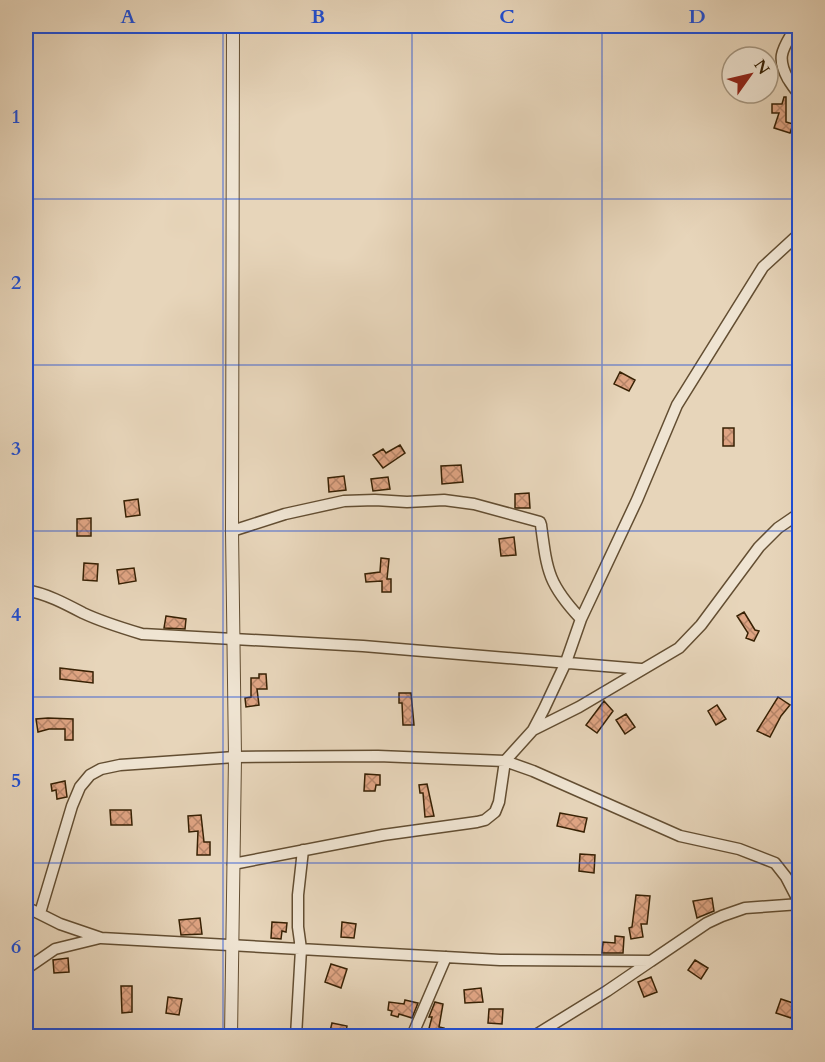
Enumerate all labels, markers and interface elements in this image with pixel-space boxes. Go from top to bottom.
text: A [120,3,136,30]
text: B [311,3,325,30]
text: C [499,3,515,30]
text: D [688,3,706,30]
north arrow [720,45,780,105]
text: N [749,55,775,79]
text: 1 [11,103,21,130]
text: 2 [11,269,21,296]
text: 3 [11,435,21,462]
text: 4 [11,601,21,628]
text: 5 [11,767,21,794]
text: 6 [11,933,21,960]

